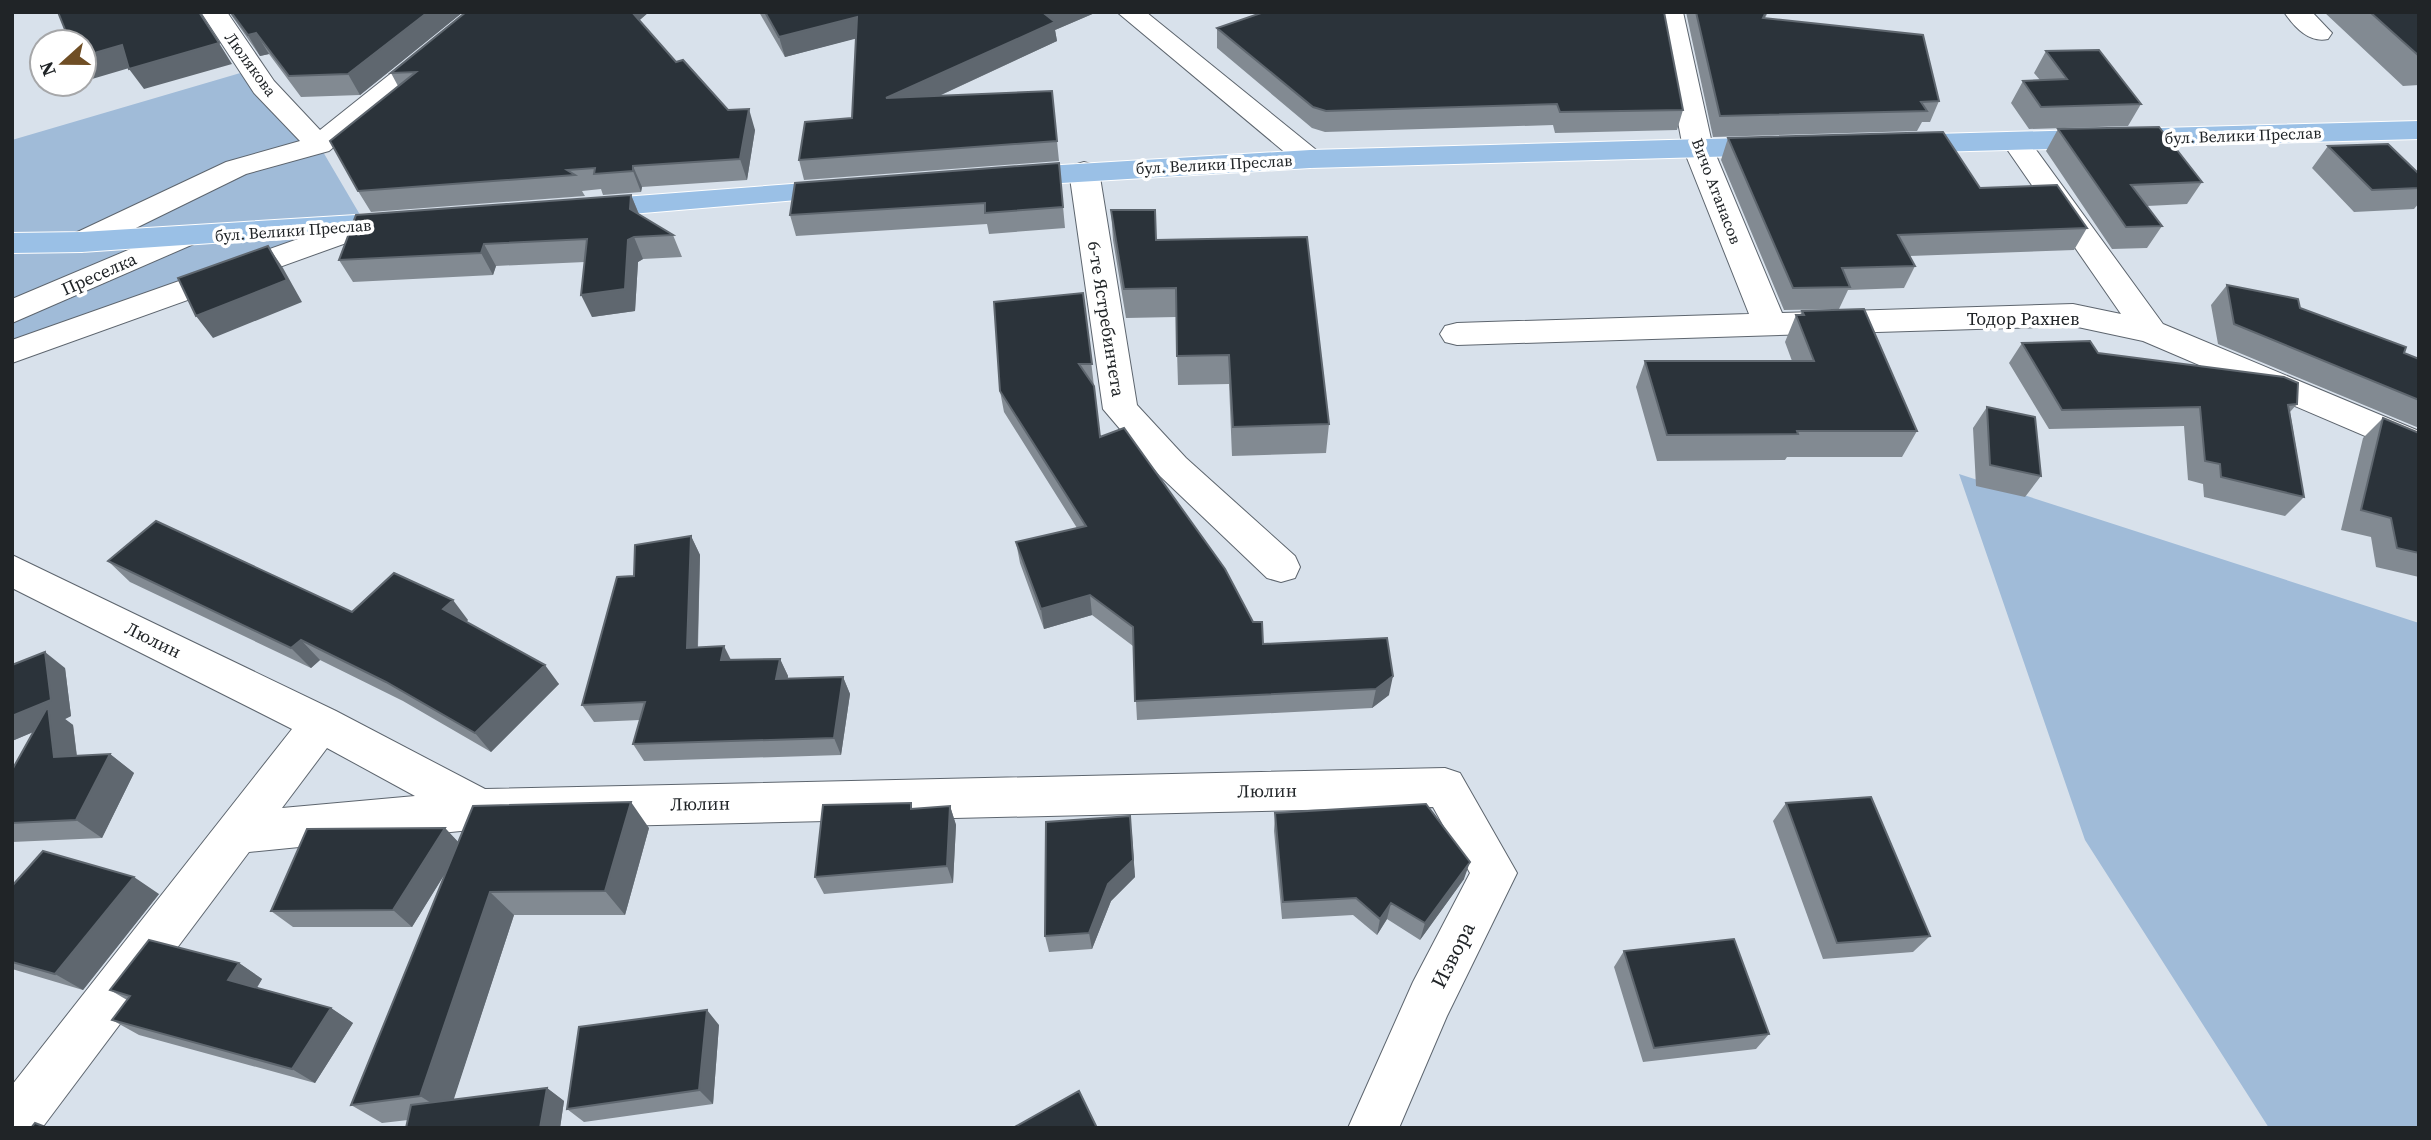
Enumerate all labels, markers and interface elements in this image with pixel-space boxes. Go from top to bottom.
street label: Люлякова [220,27,282,102]
north arrow [28,28,98,98]
text: N [32,58,62,80]
street label: бул. Велики Преслав [2164,121,2322,149]
street label: Вичо Атанасов [1687,135,1747,247]
street label: бул. Велики Преслав [1135,149,1293,179]
street label: бул. Велики Преслав [214,214,372,246]
street label: 6-те Ястребинчета [1082,239,1131,399]
street label: Преселка [57,246,141,301]
street label: Тодор Рахнев [1967,306,2079,331]
street label: Люлин [121,615,186,664]
street label: Люлин [1237,777,1297,804]
street label: Люлин [670,790,730,817]
street label: Извора [1424,916,1482,993]

